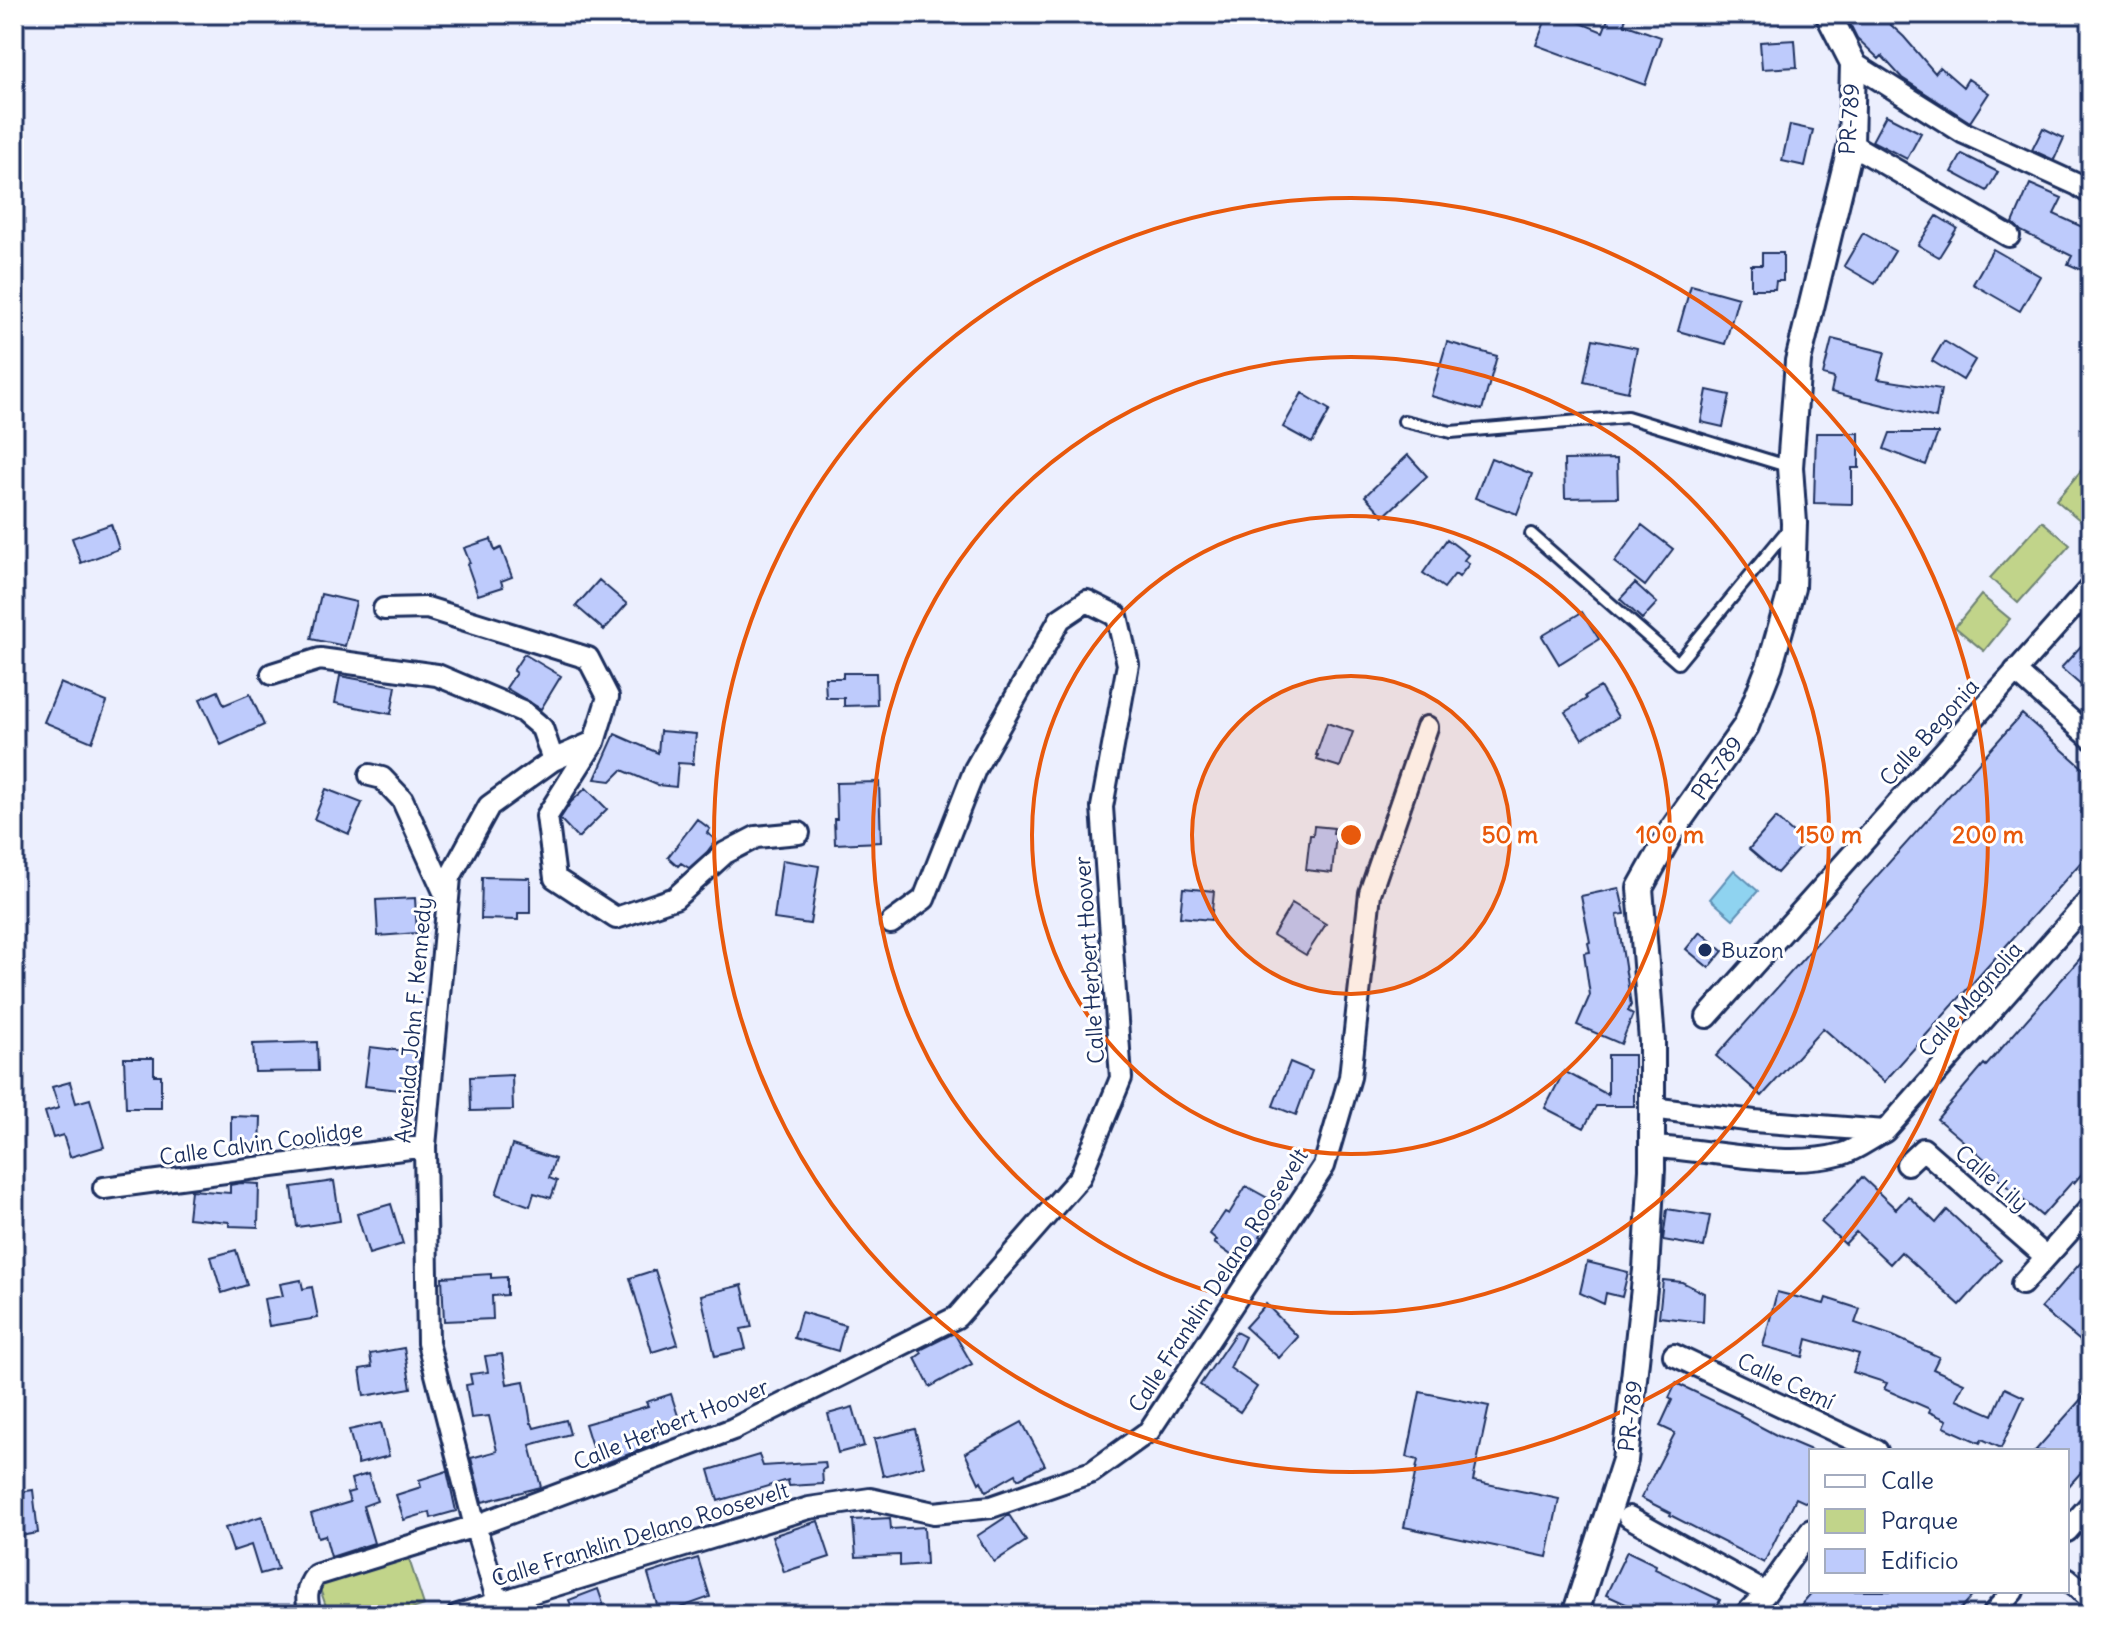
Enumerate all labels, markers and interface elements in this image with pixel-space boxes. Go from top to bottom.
street label: PR-789 [1833,82,1865,156]
street label: Calle Begonia [1873,672,1985,792]
street label: PR-789 [1685,731,1749,805]
text: 50 m [1482,819,1538,849]
text: 100 m [1636,819,1704,849]
text: 150 m [1796,819,1862,849]
text: 200 m [1952,819,2024,849]
centre of rings [1337,821,1365,849]
street label: Calle Herbert Hoover [1068,855,1110,1065]
street label: Avenida John F. Kennedy [388,896,438,1144]
place label: Buzon [1721,936,1784,964]
street label: Calle Magnolia [1912,936,2028,1062]
marker: Buzon [1696,941,1714,959]
street label: Calle Calvin Coolidge [158,1115,364,1171]
street label: Calle Lily [1950,1139,2034,1217]
street label: Calle Franklin Delano Roosevelt [1122,1143,1314,1417]
street label: Calle Cemí [1733,1346,1839,1416]
street label: Calle Herbert Hoover [569,1372,773,1476]
street label: PR-789 [1612,1379,1648,1453]
legend [1809,1449,2069,1593]
text: Calle [1881,1465,1934,1495]
street label: Calle Franklin Delano Roosevelt [488,1475,792,1593]
text: Parque [1881,1505,1958,1535]
text: Edificio [1881,1545,1959,1575]

